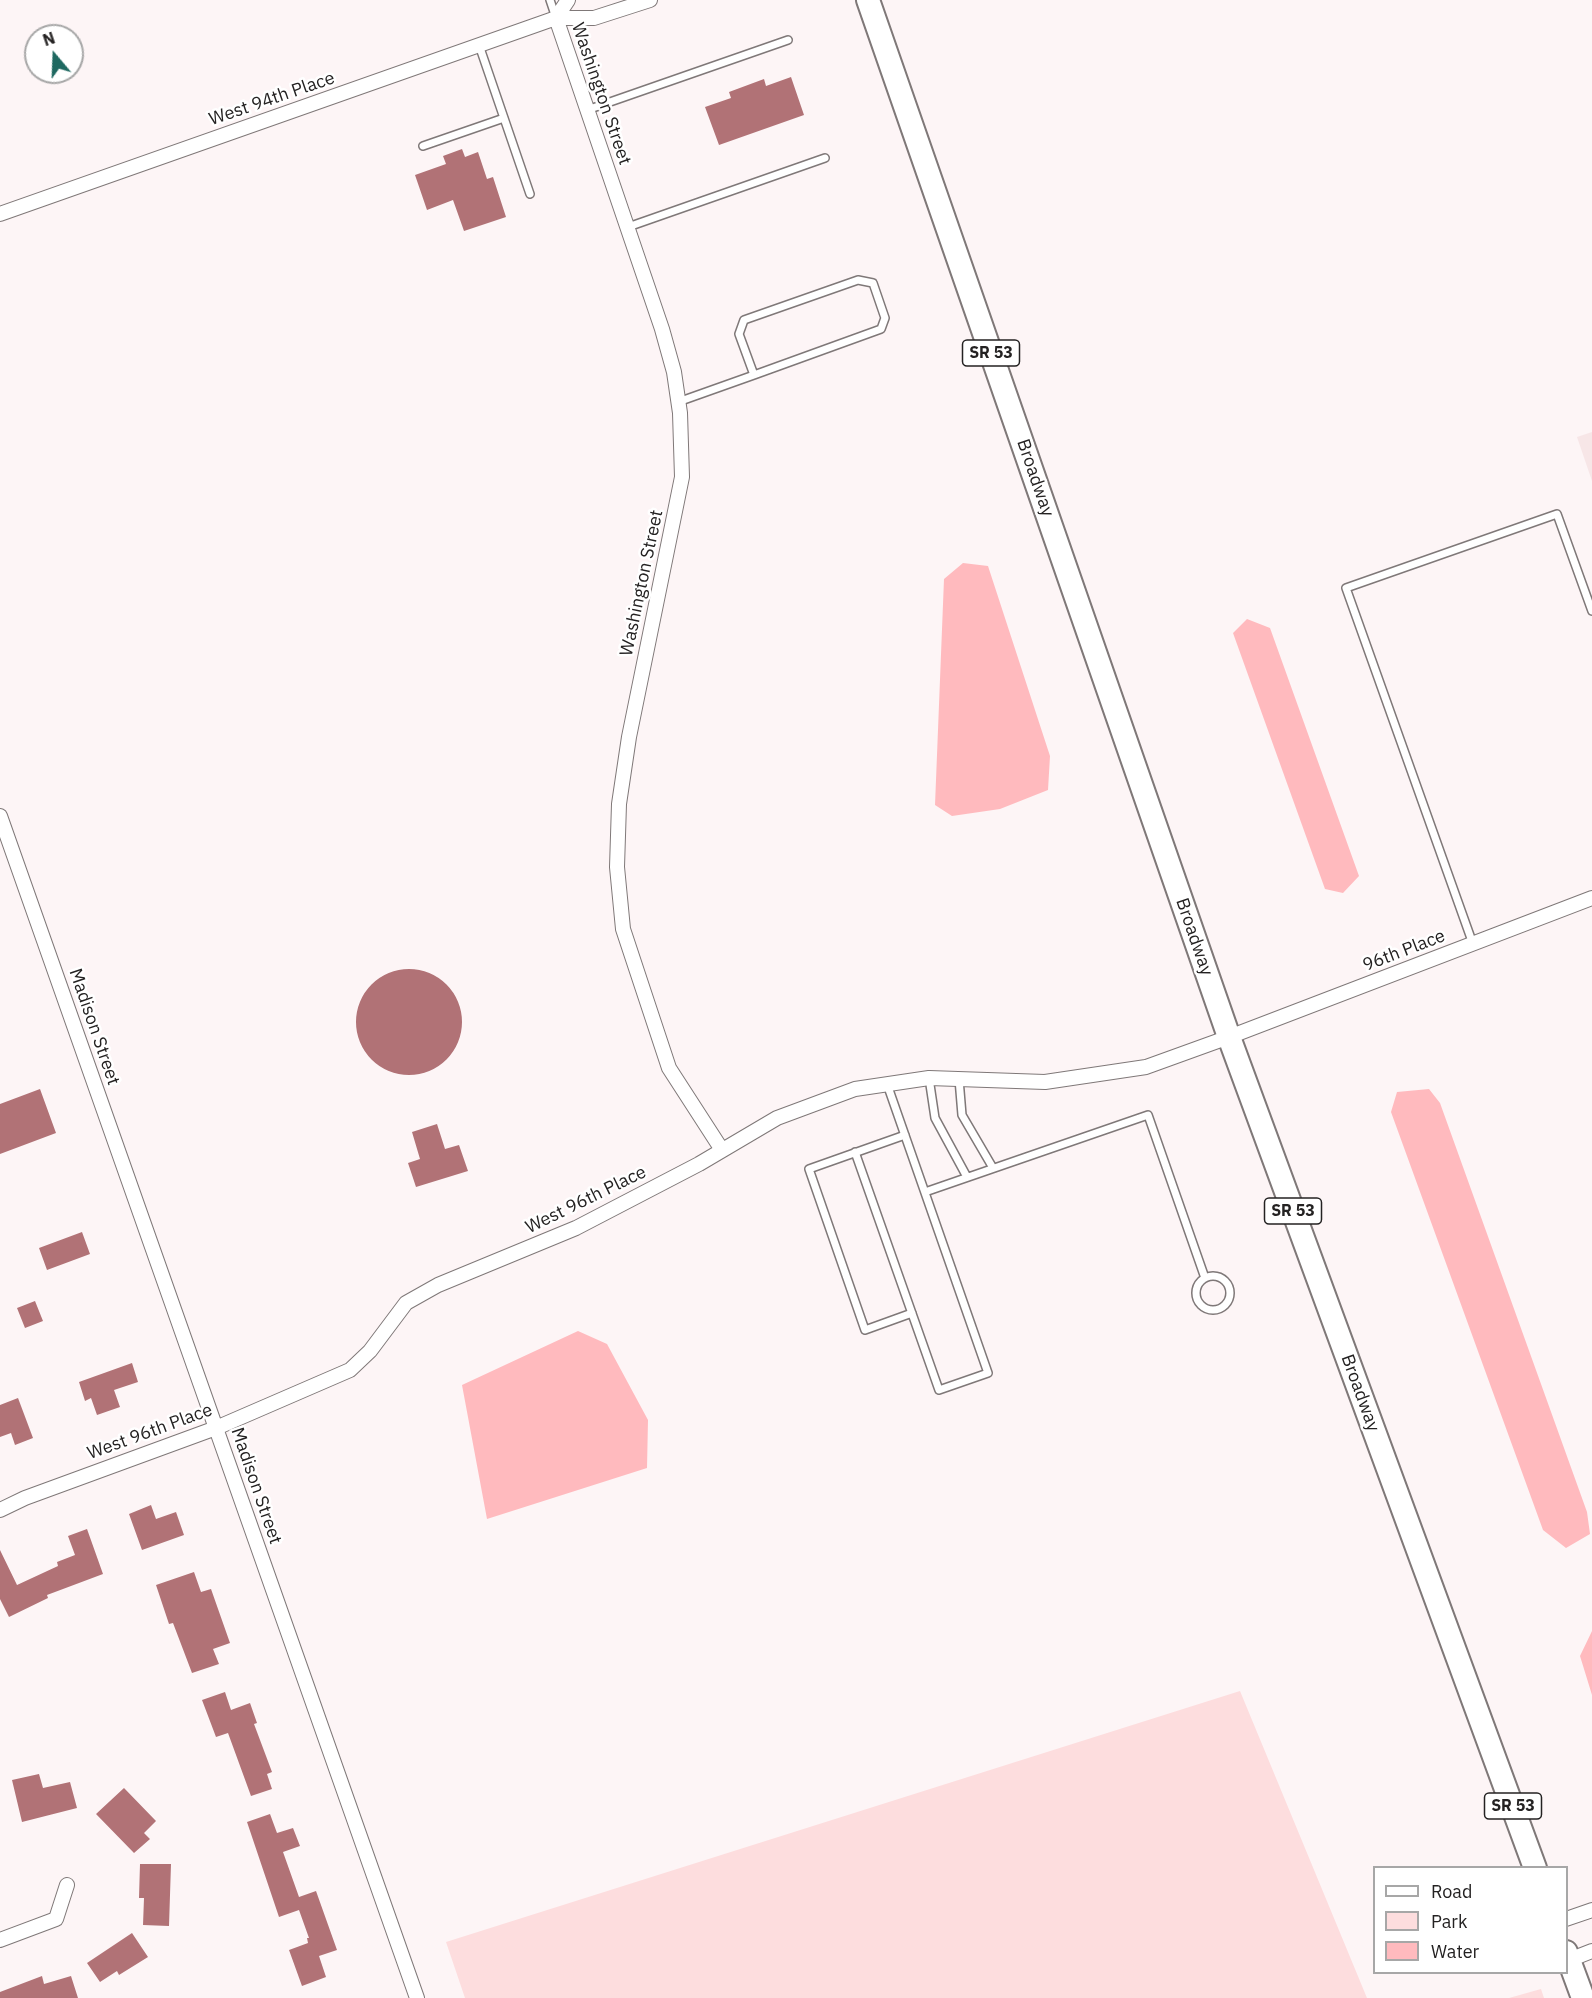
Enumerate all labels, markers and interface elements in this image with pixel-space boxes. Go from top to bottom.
street label: Washington Street [567,20,635,168]
north arrow [24,24,84,84]
text: N [40,28,58,50]
street label: West 94th Place [206,67,338,131]
road number: SR 53 [962,340,1020,366]
street label: Broadway [1012,436,1058,520]
street label: Washington Street [616,508,668,658]
street label: Broadway [1171,895,1217,979]
street label: 96th Place [1360,925,1448,977]
street label: Madison Street [64,966,124,1088]
street label: West 96th Place [522,1161,650,1239]
road number: SR 53 [1264,1198,1322,1224]
street label: Broadway [1336,1351,1384,1435]
street label: West 96th Place [85,1399,215,1465]
street label: Madison Street [226,1425,286,1547]
road number: SR 53 [1484,1793,1541,1819]
legend [1373,1866,1568,1974]
text: Road [1431,1880,1472,1903]
text: Park [1431,1910,1467,1933]
text: Water [1431,1940,1479,1963]

